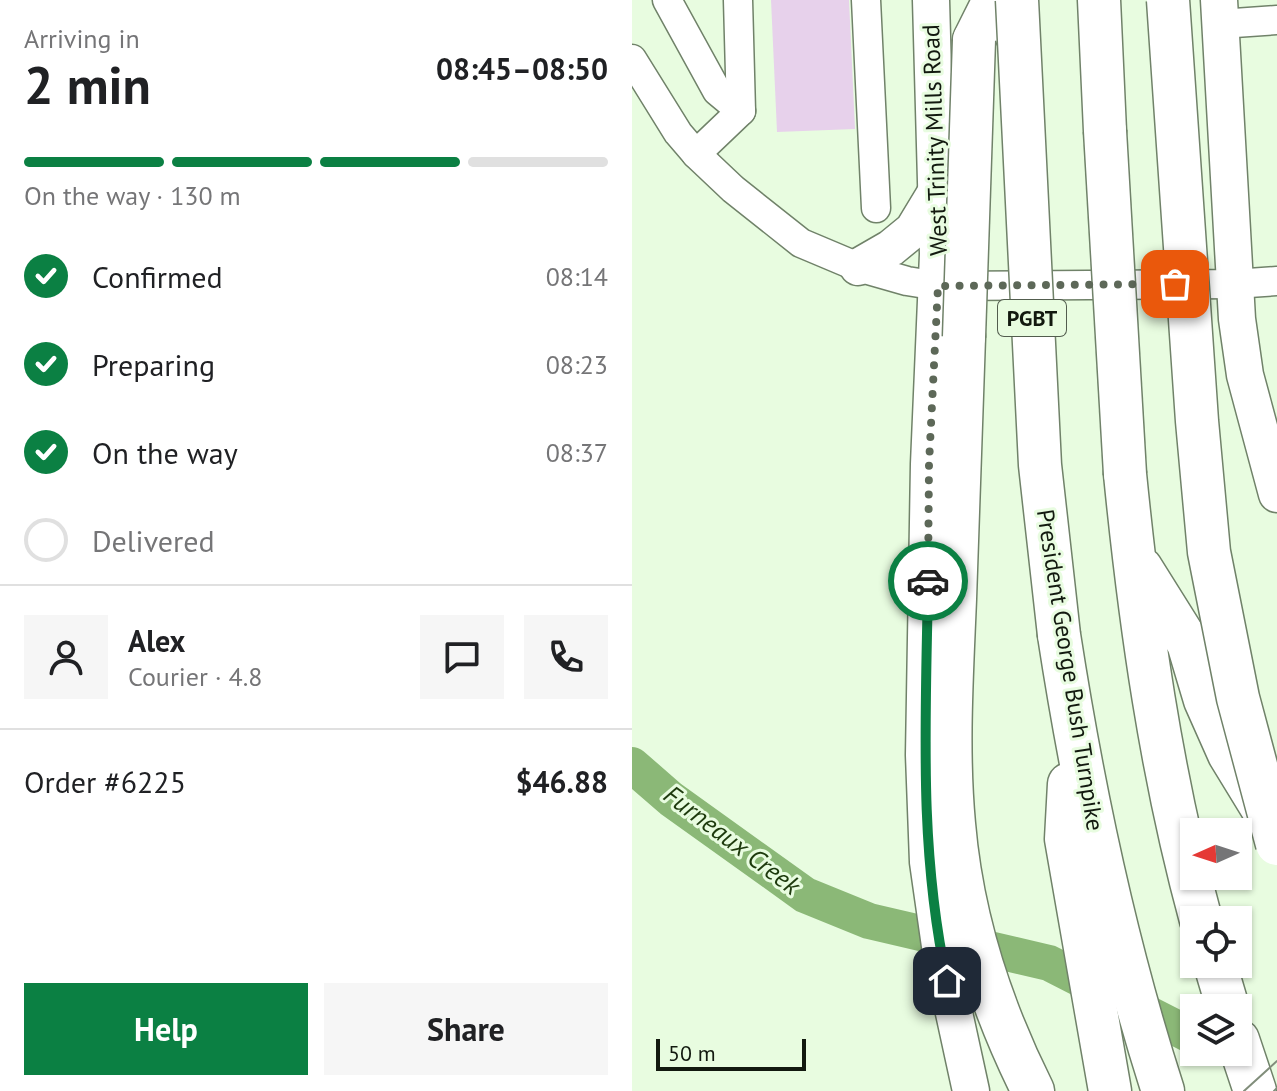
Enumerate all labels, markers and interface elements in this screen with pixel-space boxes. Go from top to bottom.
text: Arriving in [24,22,140,55]
street label: West Trinity Mills Road [915,24,954,256]
text: 08:45–08:50 [436,49,608,88]
text: 2 min [24,51,151,118]
text: On the way · 130 m [24,179,241,212]
pin [1141,250,1209,318]
icon: check [24,254,68,298]
text: Confirmed [92,257,223,296]
text: 08:14 [546,260,608,293]
icon: bag [1153,262,1197,306]
road number: PGBT [998,300,1066,336]
icon: check [24,342,68,386]
text: Preparing [92,345,215,384]
text: 08:23 [546,348,608,381]
icon: check [24,430,68,474]
text: On the way [92,433,238,472]
text: 08:37 [546,436,608,469]
street label: President George Bush Turnpike [1030,507,1111,833]
text: Delivered [92,521,215,560]
courier [888,541,968,621]
icon: car [906,559,950,603]
button: person [24,615,108,699]
button: chat [420,615,504,699]
button: phone [524,615,608,699]
text: Alex [128,621,185,660]
text: Courier · 4.8 [128,660,262,693]
text: Order #6225 [24,762,186,801]
text: $46.88 [516,762,608,801]
water label: Furneaux Creek [657,777,808,903]
north arrow [1180,818,1252,890]
map controls [1180,818,1252,1066]
button: locate [1180,906,1252,978]
pin [913,947,981,1015]
icon: home [925,959,969,1003]
button: Help [24,983,308,1075]
button: Share [324,983,608,1075]
button: layers [1180,994,1252,1066]
scale bar [656,1035,806,1071]
text: 50 m [668,1039,716,1067]

